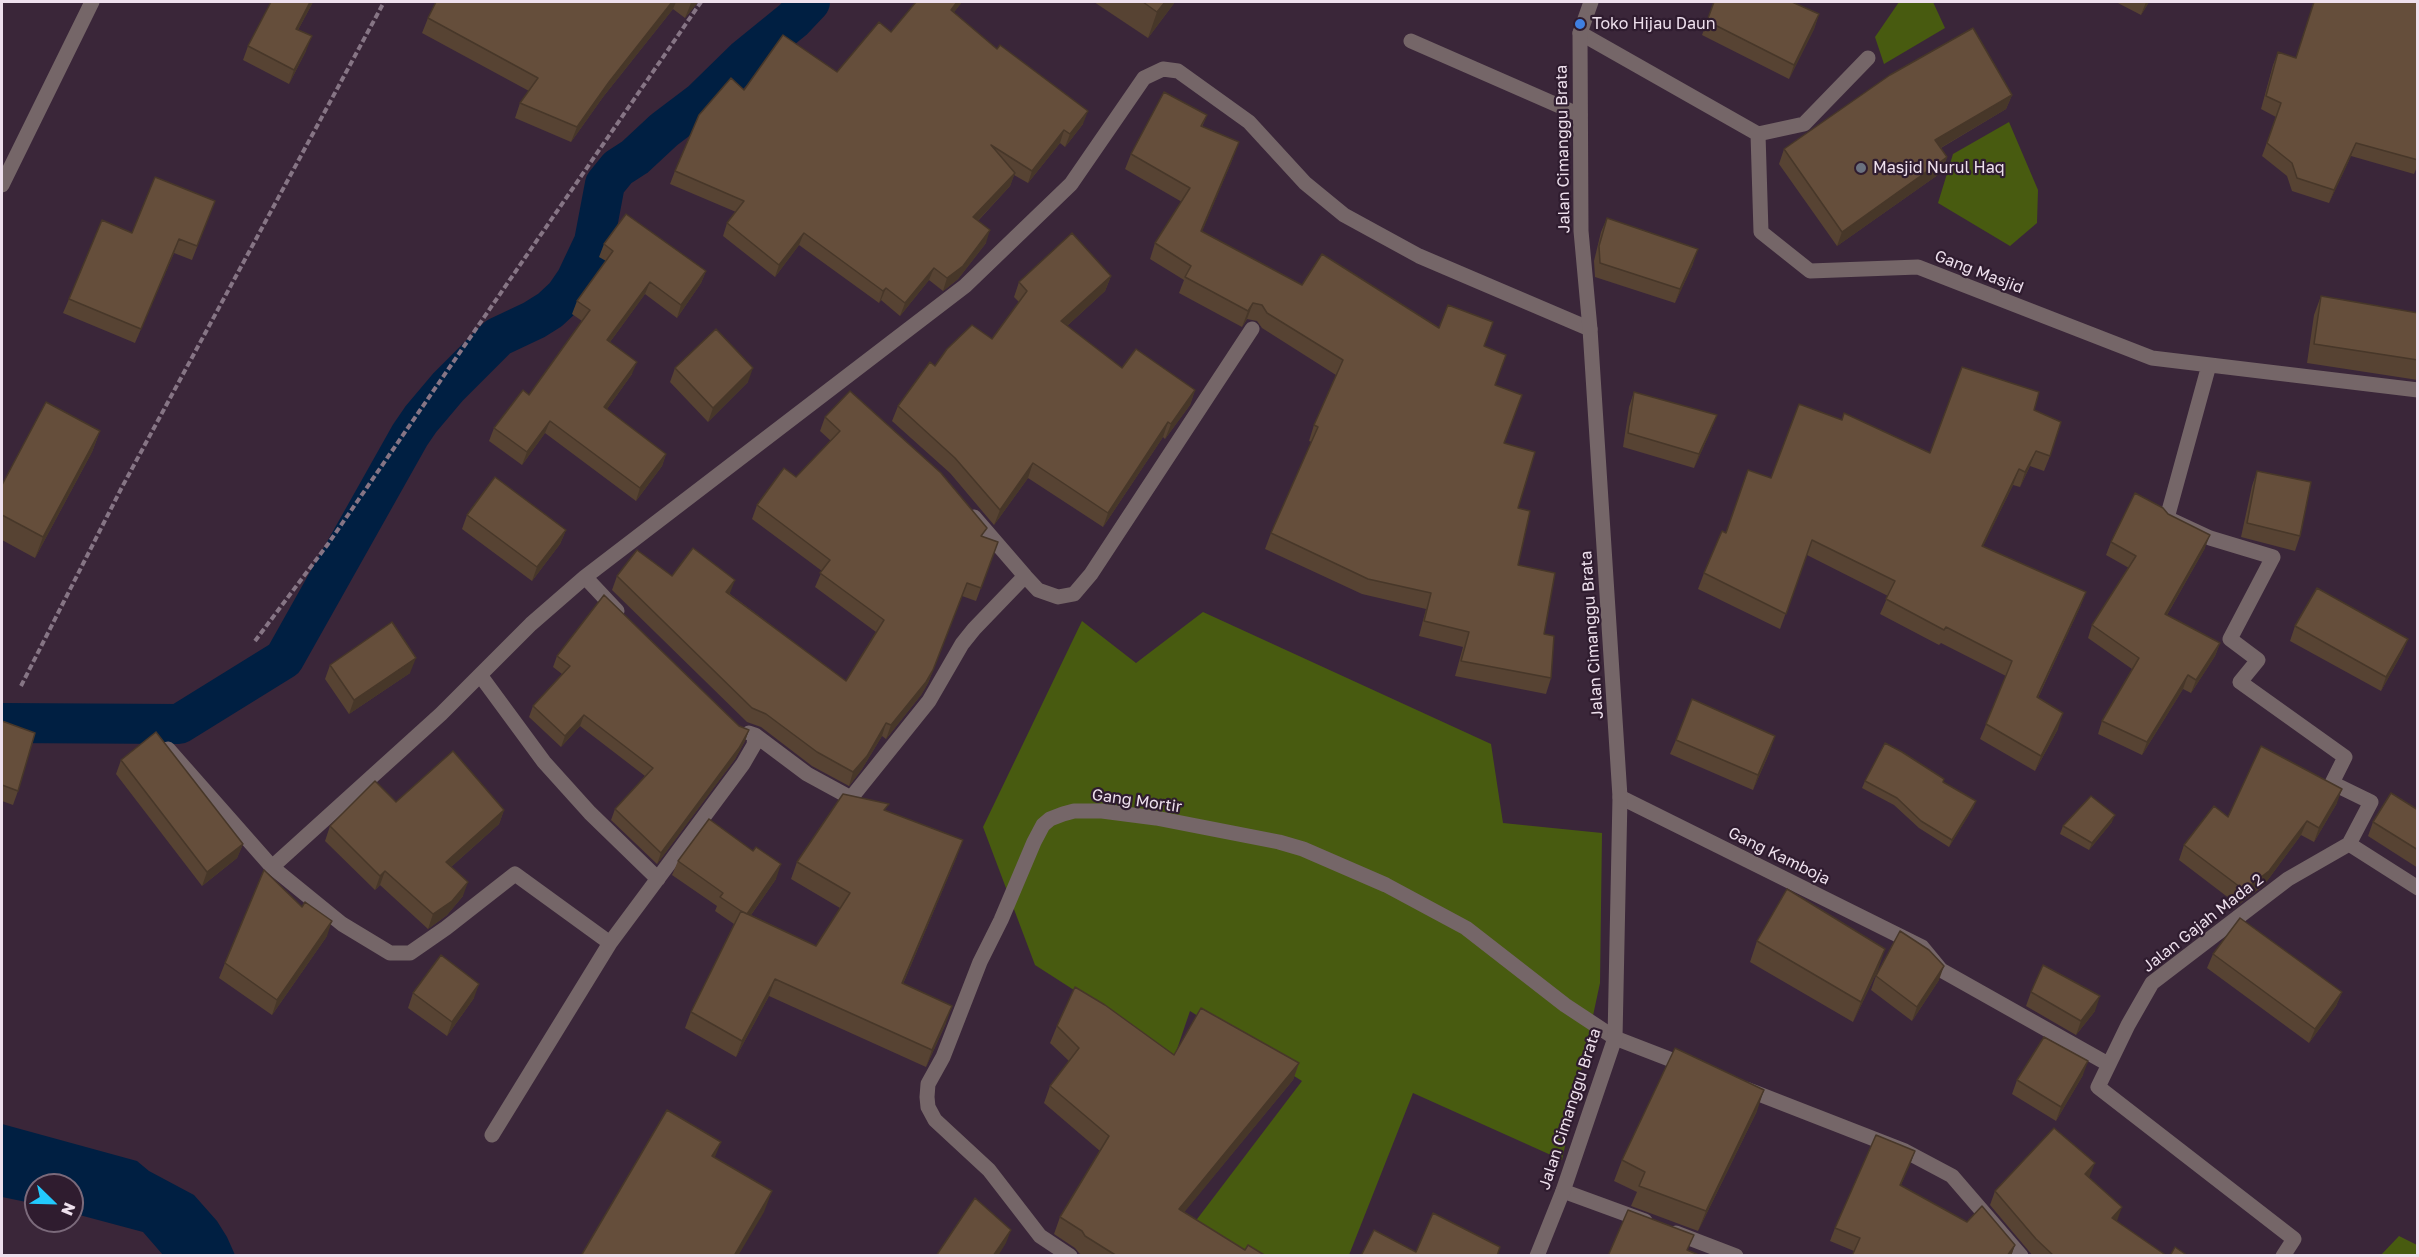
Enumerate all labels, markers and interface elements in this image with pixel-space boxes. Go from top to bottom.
place label: Toko Hijau Daun [1592,14,1716,34]
marker: Toko Hijau Daun [1573,17,1587,31]
street label: Jalan Cimanggu Brata [1552,65,1574,233]
place label: Masjid Nurul Haq [1873,158,2005,178]
marker: Masjid Nurul Haq [1854,161,1868,175]
street label: Gang Masjid [1932,246,2026,298]
street label: Jalan Cimanggu Brata [1577,550,1607,720]
street label: Gang Mortir [1091,785,1183,817]
street label: Gang Kamboja [1725,823,1833,889]
street label: Jalan Gajah Mada 2 [2139,870,2267,976]
street label: Jalan Cimanggu Brata [1535,1026,1605,1192]
north arrow [24,1173,84,1233]
text: N [57,1200,80,1219]

